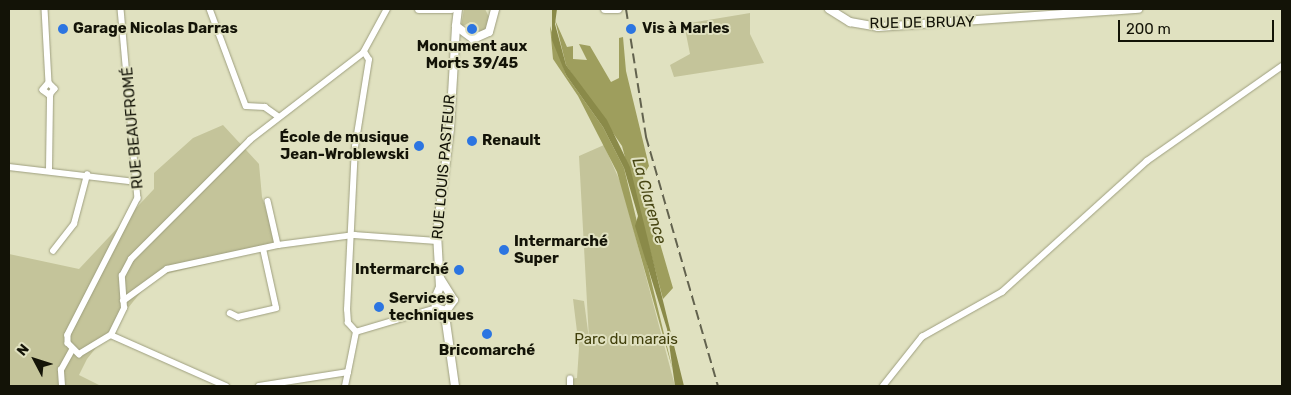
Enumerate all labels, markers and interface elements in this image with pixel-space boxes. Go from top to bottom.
scale bar [1121,10,1277,42]
street label: RUE DE BRUAY [869,13,975,33]
place label: Garage Nicolas Darras [73,20,238,38]
place label: Vis à Marles [642,20,730,38]
text: 200 m [1126,20,1171,38]
marker: Vis à Marles [624,22,638,36]
marker: Garage Nicolas Darras [57,23,69,35]
marker: Monument aux Morts 39/45 [466,23,478,35]
place label: Monument aux Morts 39/45 [417,37,527,72]
street label: RUE BEAUFROMÉ [119,66,147,190]
street label: RUE LOUIS PASTEUR [429,94,459,240]
place label: École de musique Jean-Wroblewski [280,128,409,163]
place label: Renault [482,132,541,150]
marker: Renault [466,135,478,147]
marker: École de musique Jean-Wroblewski [413,140,425,152]
water label: La Clarence [628,156,670,246]
place label: Intermarché Super [514,232,608,267]
marker: Intermarché Super [498,244,510,256]
place label: Intermarché [355,261,449,279]
marker: Intermarché [453,264,465,276]
place label: Services techniques [389,289,474,324]
marker: Services techniques [373,301,385,313]
marker: Bricomarché [481,328,493,340]
park label: Parc du marais [574,331,678,349]
north arrow [10,335,60,385]
text: N [13,341,33,359]
place label: Bricomarché [439,342,535,360]

